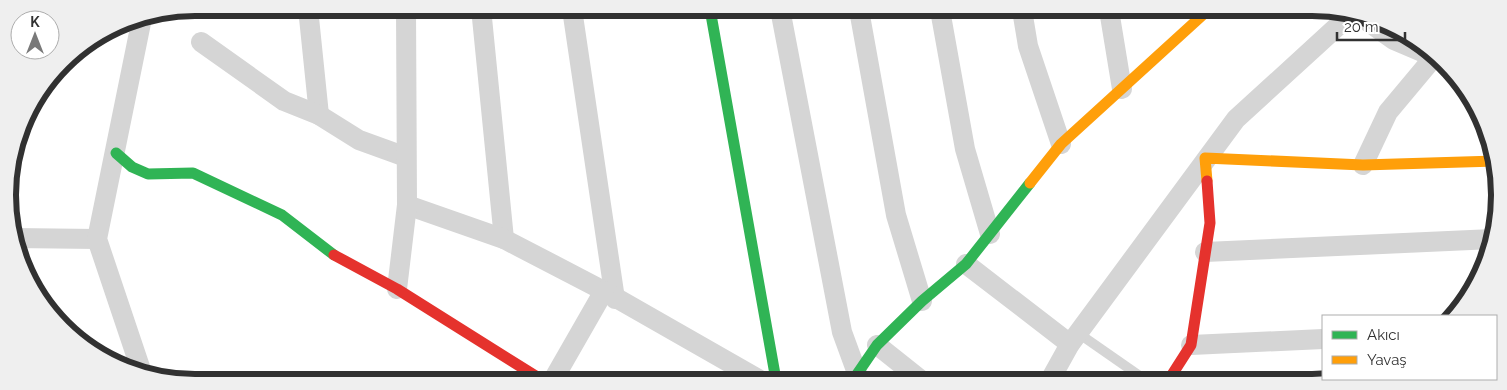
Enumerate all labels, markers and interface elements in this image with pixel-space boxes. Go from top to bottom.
north arrow [10,10,60,60]
scale bar [1337,10,1404,42]
text: K [30,14,40,30]
text: 20 m [1344,18,1379,36]
legend [1322,315,1497,380]
text: Akıcı [1367,326,1400,344]
text: Yavaş [1367,351,1407,369]

